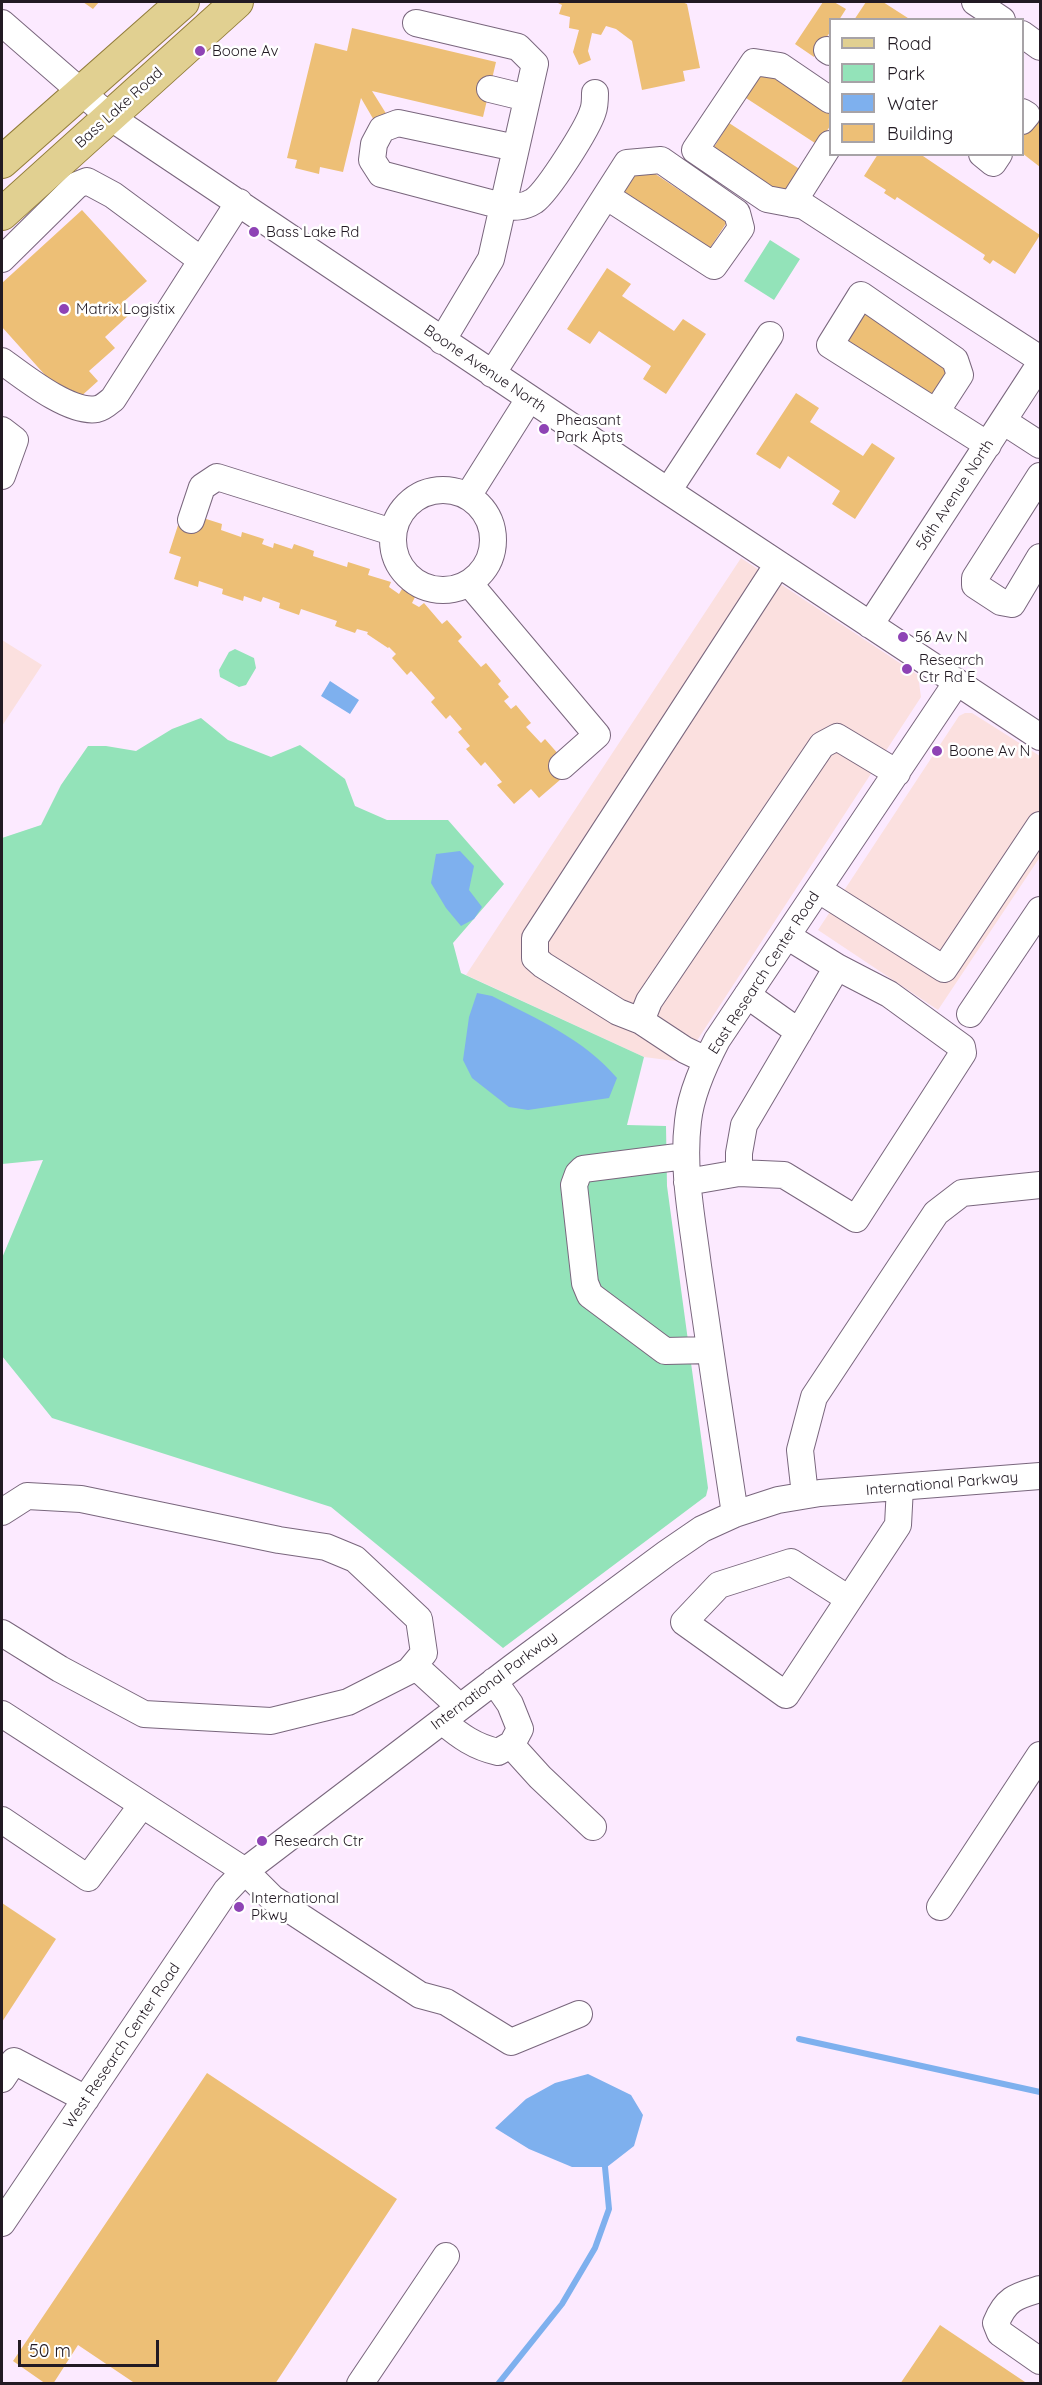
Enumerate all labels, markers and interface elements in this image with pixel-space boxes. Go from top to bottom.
legend [829,18,1024,156]
text: Road [887,32,932,55]
place label: Boone Av [212,42,278,60]
marker: Boone Av [193,44,207,58]
text: Park [887,62,925,85]
street label: Bass Lake Road [72,64,166,152]
text: Water [887,92,938,115]
text: Building [887,122,953,145]
place label: Bass Lake Rd [266,223,359,241]
marker: Bass Lake Rd [247,225,261,239]
place label: Matrix Logistix [76,300,175,318]
marker: Matrix Logistix [57,302,71,316]
street label: Boone Avenue North [420,321,550,417]
place label: Pheasant Park Apts [556,411,623,446]
marker: Pheasant Park Apts [537,422,551,436]
street label: 56th Avenue North [912,436,998,554]
place label: 56 Av N [915,628,968,646]
marker: 56 Av N [896,630,910,644]
place label: Research Ctr Rd E [919,651,984,686]
marker: Research Ctr Rd E [900,662,914,676]
place label: Boone Av N [949,742,1030,760]
marker: Boone Av N [930,744,944,758]
street label: East Research Center Road [705,888,823,1058]
street label: International Parkway [865,1468,1019,1500]
street label: International Parkway [428,1628,560,1734]
place label: Research Ctr [274,1832,364,1850]
marker: Research Ctr [255,1834,269,1848]
place label: International Pkwy [251,1889,339,1924]
marker: International Pkwy [232,1900,246,1914]
street label: West Research Center Road [60,1960,184,2132]
scale bar [21,2328,162,2366]
text: 50 m [29,2339,71,2362]

